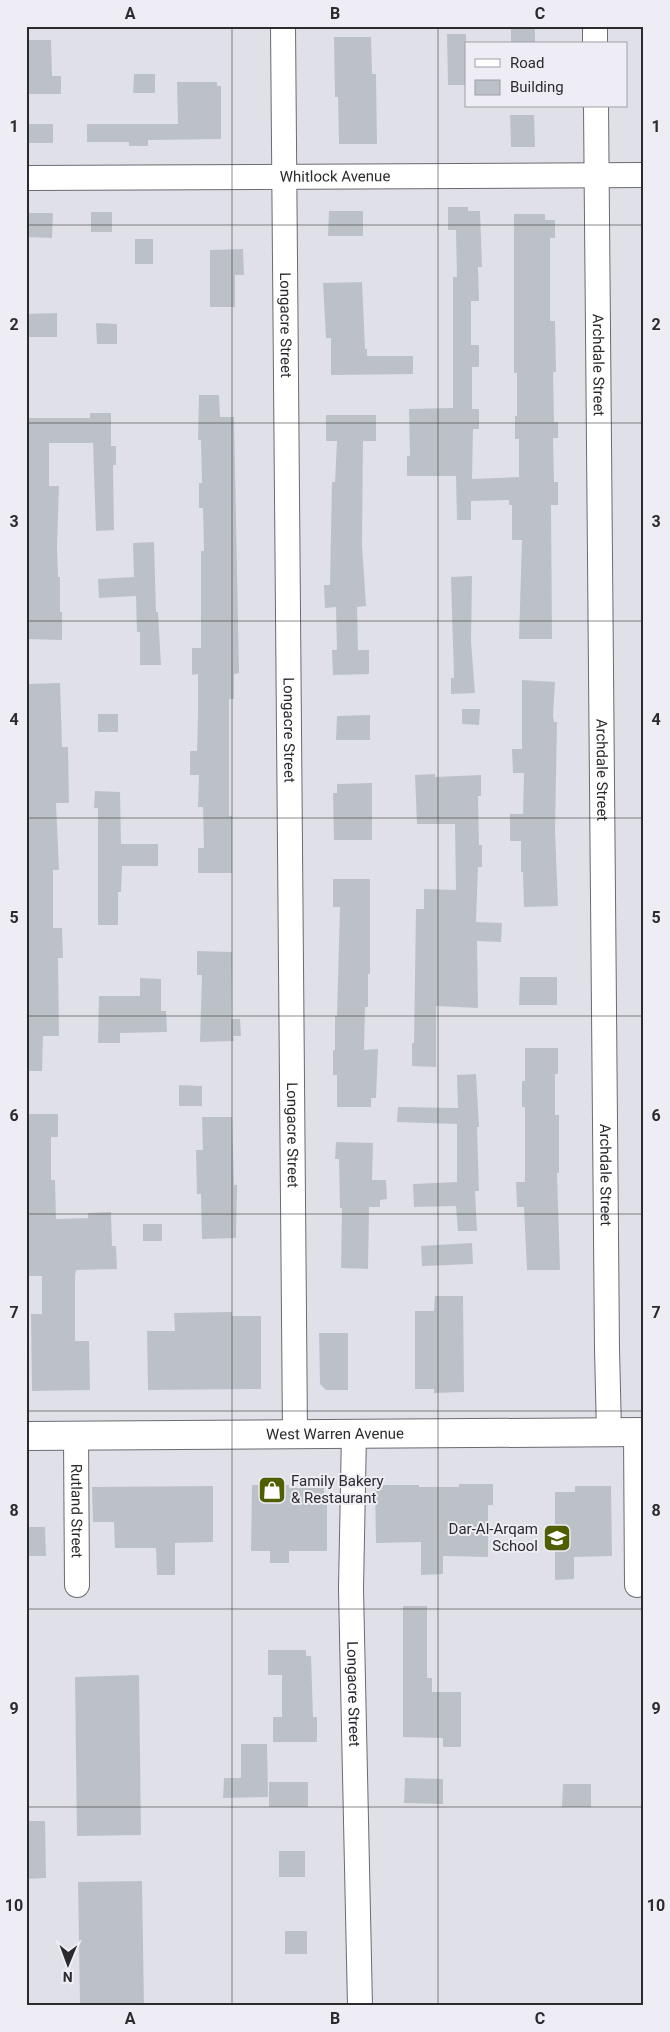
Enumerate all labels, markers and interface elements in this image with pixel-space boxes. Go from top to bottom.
text: A [125,4,136,23]
text: B [330,4,340,23]
text: C [535,4,545,23]
legend [465,42,628,108]
text: Road [510,54,544,72]
text: Building [510,78,564,96]
text: 1 [9,117,19,136]
text: 1 [651,117,661,136]
street label: Whitlock Avenue [280,167,390,186]
street label: Longacre Street [276,272,295,378]
street label: Archdale Street [589,314,608,416]
text: 2 [9,315,19,334]
text: 2 [651,315,661,334]
text: 3 [9,512,19,531]
text: 3 [651,512,661,531]
street label: Longacre Street [280,677,298,783]
text: 4 [9,710,19,729]
text: 4 [651,710,661,729]
street label: Archdale Street [592,719,611,821]
text: 5 [9,908,19,927]
text: 5 [651,908,661,927]
street label: Longacre Street [283,1082,302,1188]
text: 6 [9,1106,19,1125]
text: 6 [651,1106,661,1125]
street label: Archdale Street [596,1124,615,1226]
text: 7 [9,1303,19,1322]
text: 7 [651,1303,661,1322]
street label: West Warren Avenue [266,1425,404,1443]
street label: Rutland Street [67,1464,86,1558]
place label: Family Bakery & Restaurant [291,1472,384,1507]
shop icon: Family Bakery & Restaurant [257,1475,287,1505]
text: 8 [9,1501,19,1520]
text: 8 [651,1501,661,1520]
place label: Dar-Al-Arqam School [449,1520,538,1555]
school or university icon: Dar-Al-Arqam School [542,1523,572,1553]
street label: Longacre Street [343,1641,363,1747]
text: 9 [9,1699,19,1718]
text: 9 [651,1699,661,1718]
text: 10 [5,1896,23,1915]
text: 10 [647,1896,665,1915]
north arrow [42,1940,92,1990]
text: N [63,1969,73,1985]
text: A [125,2009,136,2028]
text: B [330,2009,340,2028]
text: C [535,2009,545,2028]

